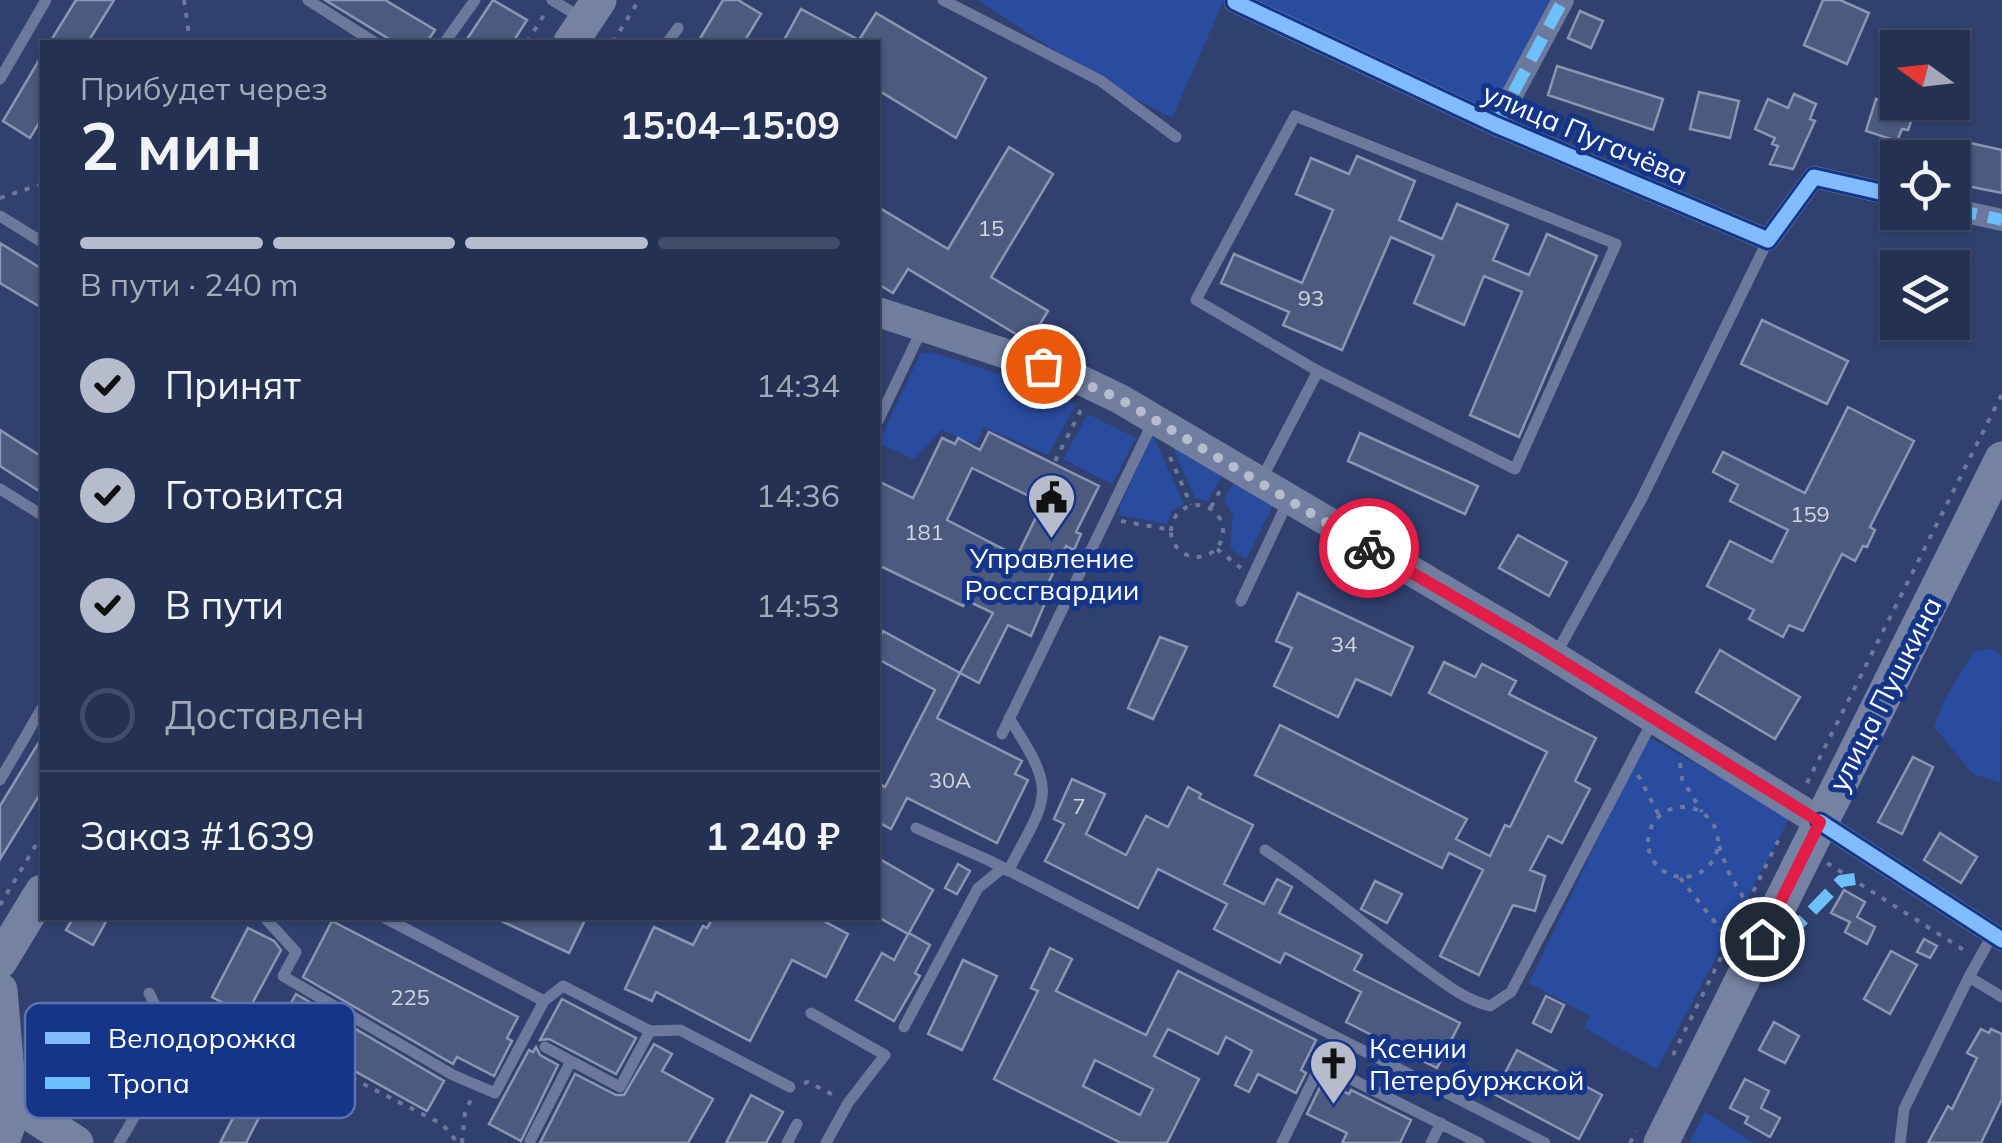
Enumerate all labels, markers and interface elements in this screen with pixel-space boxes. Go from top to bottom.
north arrow [1880,30,1970,120]
map controls [1880,30,1970,340]
text: Прибудет через [80,68,328,108]
street label: улица Пугачёва [1478,75,1693,192]
text: 15:04–15:09 [620,101,840,149]
text: 2 мин [80,105,262,186]
button: locate [1880,140,1970,230]
house number: 15 [978,214,1004,242]
button: layers [1880,250,1970,340]
text: В пути · 240 m [80,264,298,304]
house number: 93 [1298,284,1324,312]
pin [1001,324,1086,409]
icon: bag [1016,339,1071,394]
icon: check [80,358,135,413]
text: Принят [165,361,301,409]
text: 14:34 [756,365,840,405]
icon: check [80,468,135,523]
text: Готовится [165,471,344,519]
public building icon: Управление Россгвардии [1026,472,1078,540]
text: 14:36 [756,475,840,515]
courier [1319,498,1419,598]
house number: 159 [1790,500,1830,528]
house number: 181 [904,518,944,546]
icon: bike [1342,521,1397,576]
place label: Управление Россгвардии [965,540,1139,607]
icon: check [80,578,135,633]
text: В пути [165,581,284,629]
text: 14:53 [756,585,840,625]
street label: улица Пушкина [1820,591,1949,797]
house number: 34 [1331,630,1357,658]
text: Доставлен [165,691,365,739]
house number: 30А [929,766,971,794]
house number: 7 [1072,792,1086,820]
text: Заказ #1639 [80,812,315,860]
text: 1 240 ₽ [705,812,840,860]
pin [1720,897,1805,982]
icon: home [1735,912,1790,967]
house number: 225 [390,983,430,1011]
legend [25,1003,355,1118]
text: Велодорожка [108,1020,297,1055]
place label: Ксении Петербуржской [1369,1030,1584,1097]
church icon: Ксении Петербуржской [1308,1038,1360,1106]
text: Тропа [108,1065,190,1100]

